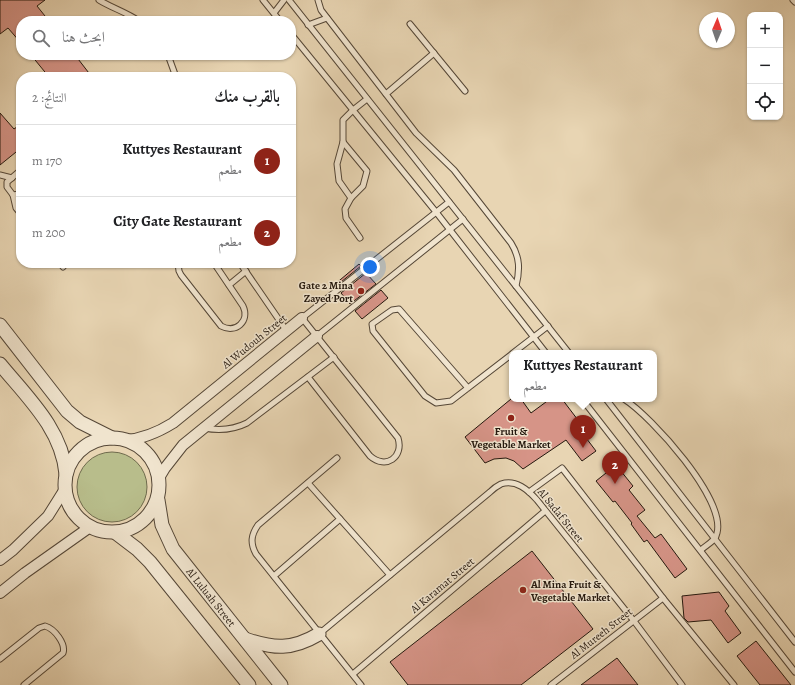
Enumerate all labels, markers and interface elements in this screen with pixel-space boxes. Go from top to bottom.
north arrow [699,12,735,48]
map controls [747,12,783,120]
button: + [747,12,783,48]
search box [16,16,296,60]
icon: search [30,27,52,49]
text: ابحث هنا [62,27,105,47]
button: − [747,48,783,84]
button: locate [747,84,783,120]
text: بالقرب منك [214,85,280,108]
text: النتائج: 2 [32,89,67,106]
text: Kuttyes Restaurant [123,139,242,159]
text: 170 m [32,152,62,169]
text: 1 [265,152,269,169]
text: مطعم [218,161,242,178]
text: City Gate Restaurant [113,211,242,231]
text: 200 m [32,224,65,241]
text: 2 [264,224,270,241]
text: مطعم [218,233,242,250]
your location [360,257,380,277]
place label: Gate 2 Mina Zayed Port [299,278,354,306]
marker: Gate 2 Mina Zayed Port [356,286,366,296]
street label: Al Wudouh Street [218,310,290,373]
popup [509,350,657,402]
text: Kuttyes Restaurant [523,355,643,375]
text: مطعم [523,377,547,394]
marker: Fruit & Vegetable Market [506,413,516,423]
pin: 1 [570,415,596,448]
place label: Fruit & Vegetable Market [470,424,551,452]
pin: 2 [602,451,628,484]
street label: Al Sadaf Street [533,484,587,546]
street label: Al Karamat Street [406,554,478,617]
street label: Al Luluah Street [182,564,239,630]
place label: Al Mina Fruit & Vegetable Market [530,577,611,605]
marker: Al Mina Fruit & Vegetable Market [518,585,528,595]
street label: Al Mureeh Street [566,604,636,663]

